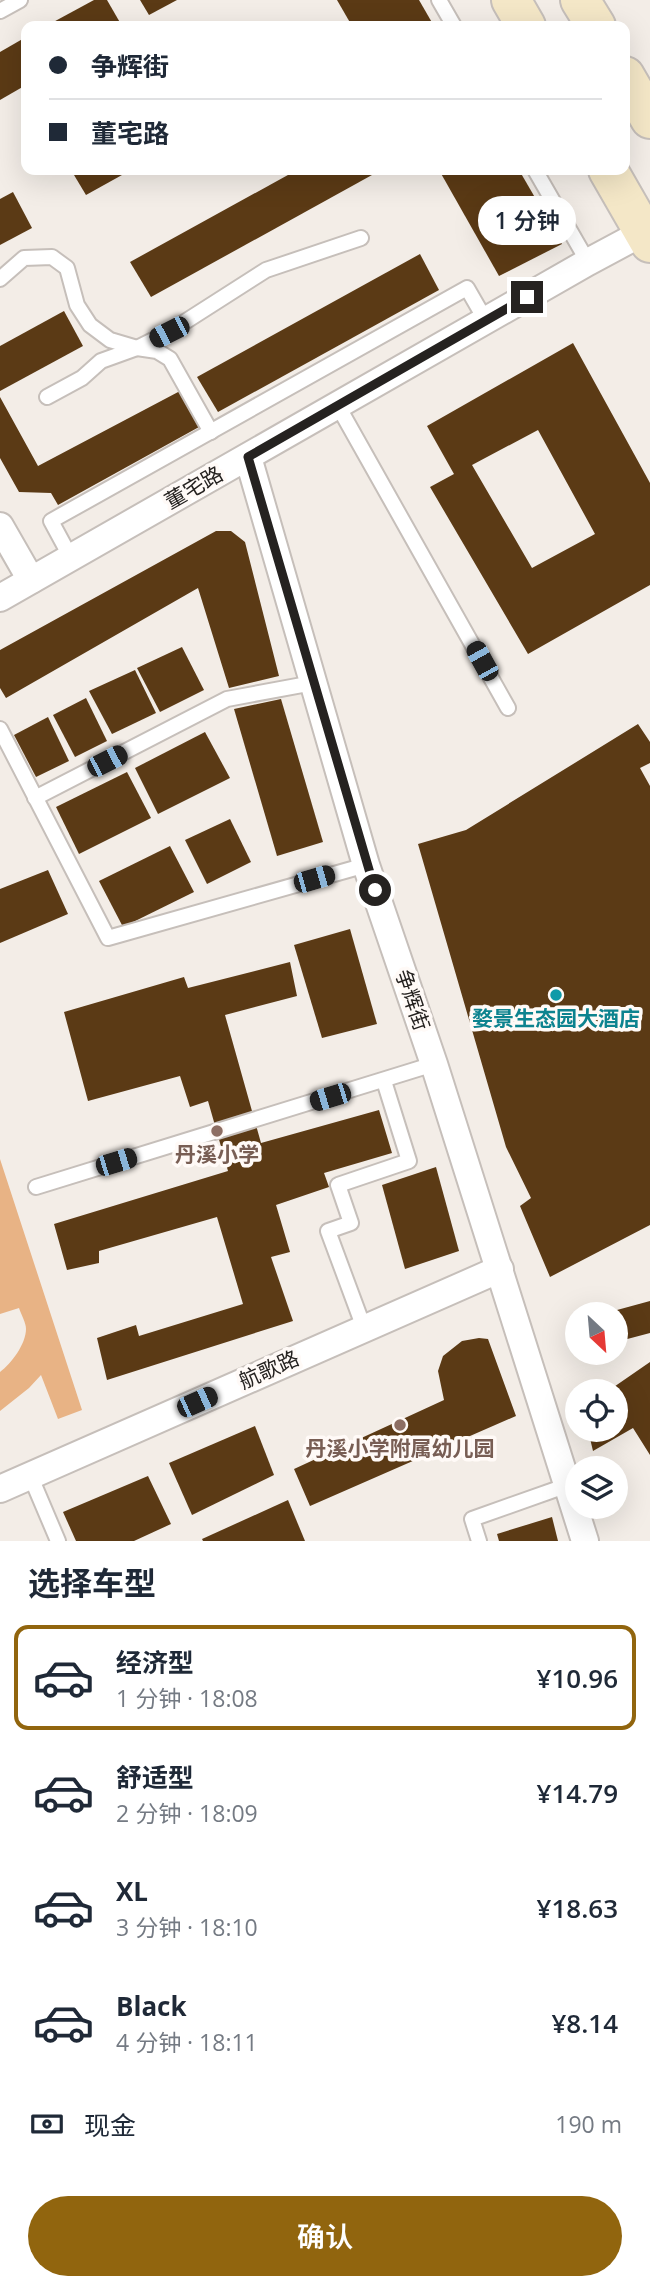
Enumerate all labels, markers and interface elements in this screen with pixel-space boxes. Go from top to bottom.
text: 争辉街 [91,48,169,84]
text: 董宅路 [91,115,169,151]
callout: 1 分钟 [478,196,576,244]
text: 1 分钟 [494,204,560,236]
route end [511,281,543,313]
car [146,313,193,351]
street label: 董宅路 [159,459,228,515]
car [463,638,502,684]
car [84,742,131,780]
car [291,863,338,895]
route start [359,874,391,906]
street label: 争辉街 [389,965,436,1034]
marker: 婺景生态园大酒店 [548,987,564,1003]
place label: 婺景生态园大酒店 [472,1004,640,1032]
car [307,1081,354,1113]
marker: 丹溪小学 [209,1123,225,1139]
place label: 丹溪小学 [175,1140,259,1168]
car [93,1146,140,1178]
north arrow [565,1302,628,1365]
map controls [565,1302,628,1519]
street label: 航歌路 [234,1343,303,1395]
button: locate [565,1379,628,1442]
car [174,1384,221,1420]
marker: 丹溪小学附属幼儿园 [392,1417,408,1433]
place label: 丹溪小学附属幼儿园 [306,1434,495,1462]
button: layers [565,1456,628,1519]
text: 选择车型 [28,1561,156,1604]
text: 经济型 [116,1644,194,1680]
icon: car [32,1646,95,1709]
text: ¥10.96 [537,1660,618,1696]
text: 1 分钟 · 18:08 [116,1682,258,1714]
text: 舒适型 [116,1759,194,1795]
icon: car [32,1761,95,1824]
text: ¥14.79 [537,1775,618,1811]
text: 2 分钟 · 18:09 [116,1797,258,1829]
text: XL [116,1873,148,1909]
icon: car [32,1876,95,1939]
text: ¥18.63 [537,1890,618,1926]
text: 3 分钟 · 18:10 [116,1911,258,1943]
text: Black [116,1988,187,2024]
icon: car [32,1991,95,2054]
text: ¥8.14 [551,2005,618,2041]
text: 4 分钟 · 18:11 [116,2026,258,2058]
icon: cash [28,2105,66,2143]
text: 现金 [84,2107,136,2143]
text: 190 m [555,2108,622,2140]
button: 确认 [28,2196,622,2276]

